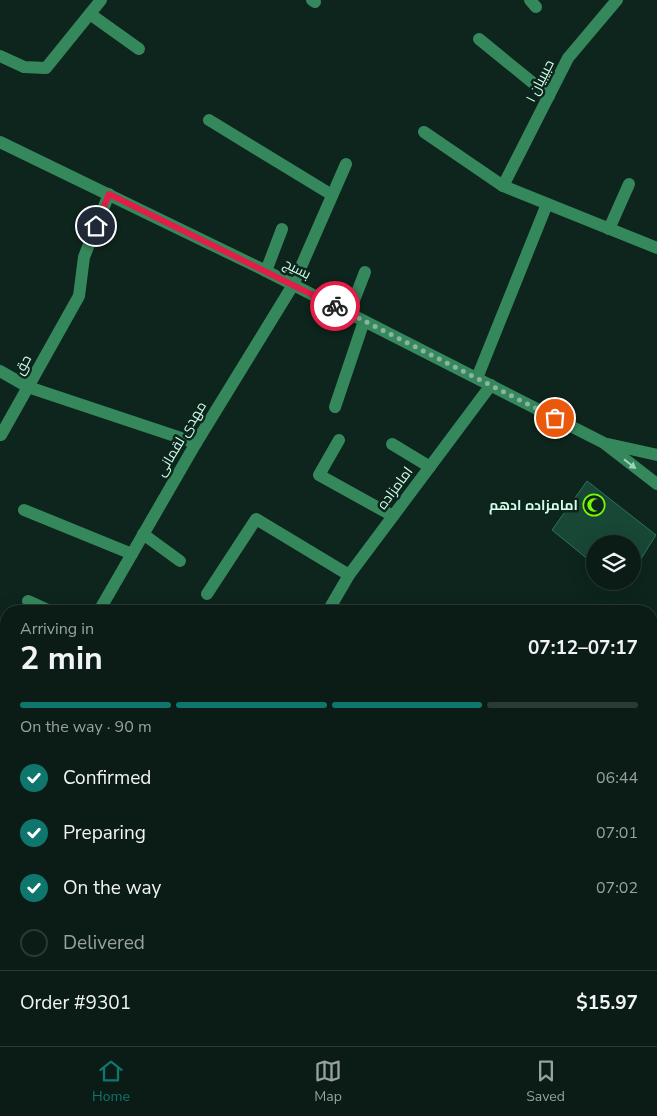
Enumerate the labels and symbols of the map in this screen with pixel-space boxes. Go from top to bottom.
street label: حبیبیان ۱ [521,56,559,106]
pin [75,205,117,247]
street label: بسیج [280,254,314,284]
courier [310,281,360,331]
street label: حق [10,352,36,378]
pin [534,397,576,439]
street label: مهدی لقمانی [151,398,211,480]
one-way arrow [623,458,636,469]
street label: امامزاده [373,463,417,513]
mosque icon: امامزاده ادهم [582,493,606,517]
place label: امامزاده ادهم [489,496,578,515]

